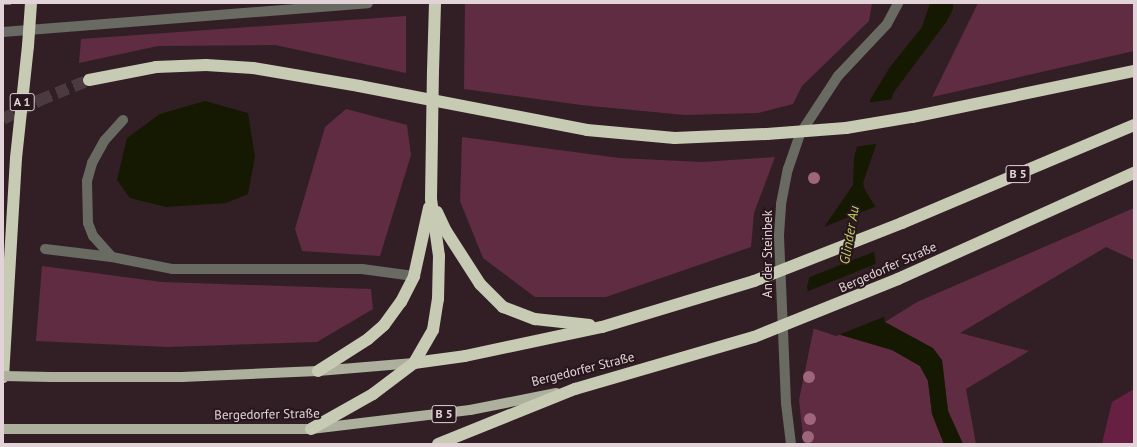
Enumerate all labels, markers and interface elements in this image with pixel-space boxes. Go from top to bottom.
road number: A 1 [9,92,35,112]
road number: B 5 [1005,164,1031,184]
water label: Glinder Au [836,204,862,266]
street label: An der Steinbek [760,210,776,298]
street label: Bergedorfer Straße [837,239,939,297]
street label: Bergedorfer Straße [530,350,636,390]
road number: B 5 [431,404,457,424]
street label: Bergedorfer Straße [214,406,320,424]

